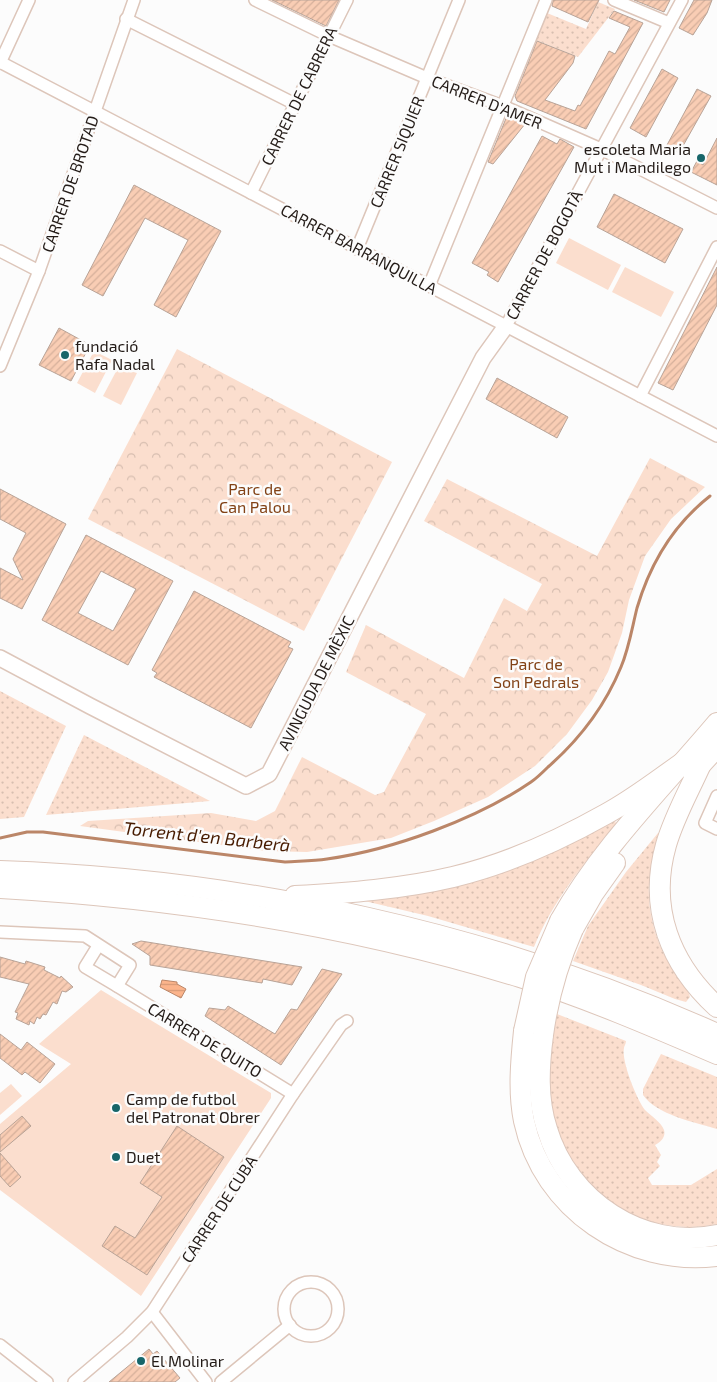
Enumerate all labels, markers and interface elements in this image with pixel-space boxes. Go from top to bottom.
street label: CARRER DE CABRERA [257,23,340,168]
street label: CARRER D'AMER [429,71,545,132]
street label: CARRER SIQUIER [365,93,429,211]
street label: CARRER DE BROTAD [37,113,102,255]
place label: escoleta Maria Mut i Mandilego [574,139,691,176]
marker: escoleta Maria Mut i Mandilego [695,152,707,164]
street label: CARRER DE BOGOTÀ [501,187,586,323]
street label: CARRER BARRANQUILLA [277,199,441,299]
place label: fundació Rafa Nadal [75,336,155,373]
marker: fundació Rafa Nadal [59,349,71,361]
park label: Parc de Can Palou [219,479,291,516]
street label: AVINGUDA DE MÈXIC [273,612,358,753]
park label: Parc de Son Pedrals [493,654,579,691]
water label: Torrent d'en Barberà [123,816,291,856]
street label: CARRER DE QUITO [144,998,266,1082]
place label: Camp de futbol del Patronat Obrer [126,1089,261,1126]
marker: Camp de futbol del Patronat Obrer [110,1102,122,1114]
place label: Duet [126,1147,160,1166]
marker: Duet [110,1151,122,1163]
street label: CARRER DE CUBA [177,1151,260,1266]
place label: El Molinar [151,1351,225,1370]
marker: El Molinar [135,1355,147,1367]

